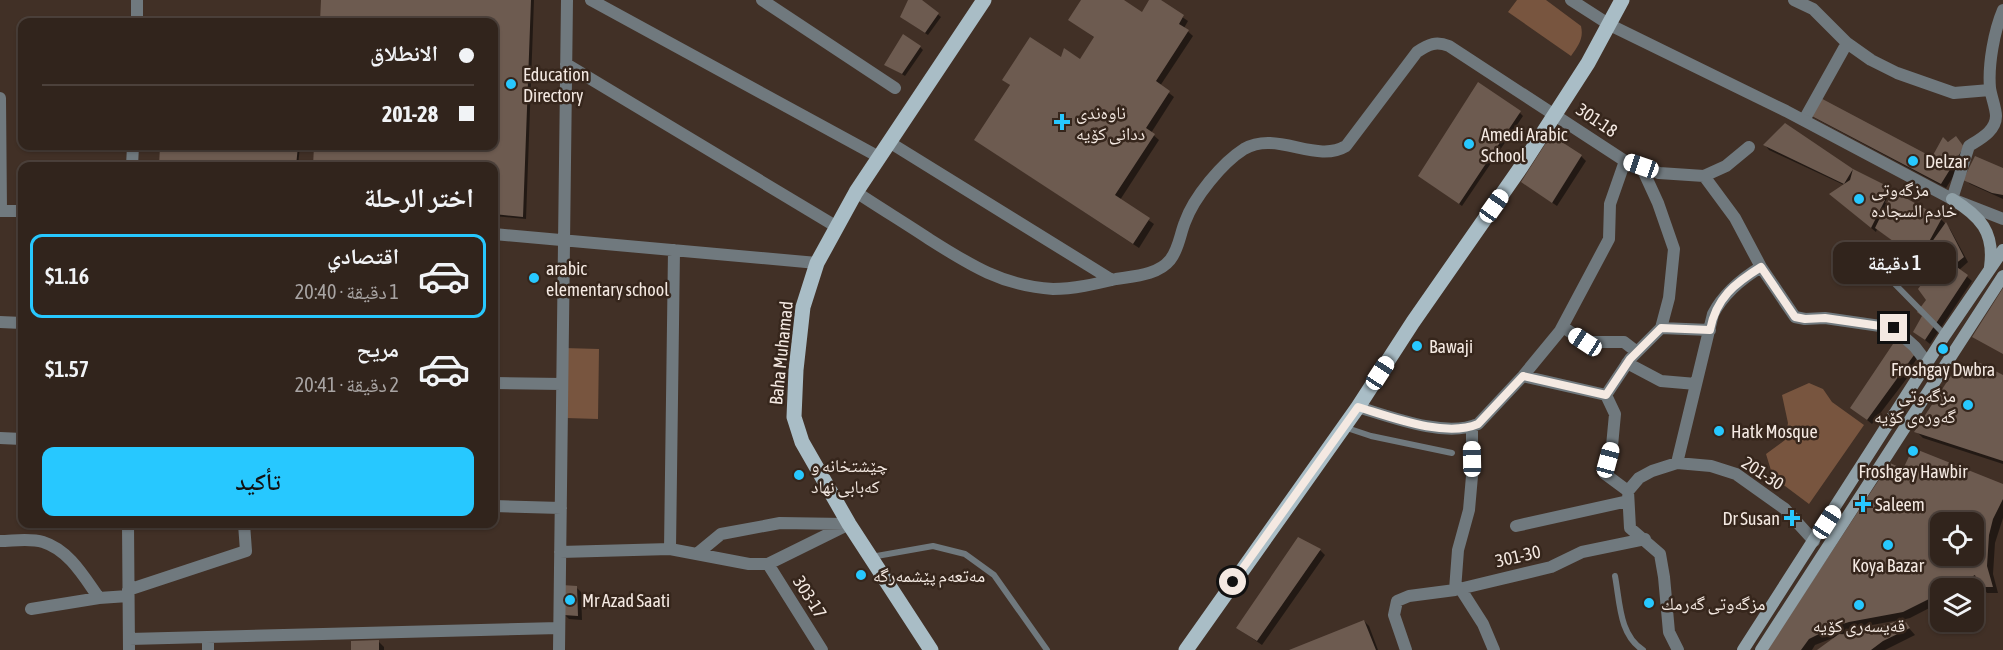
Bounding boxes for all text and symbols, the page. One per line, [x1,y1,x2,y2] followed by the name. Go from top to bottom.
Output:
[370,40,438,66] text: الانطلاق
[523,64,589,106] place label: Education Directory
[504,77,518,91] marker: Education Directory
[1572,99,1622,141] street label: 301-18
[382,101,438,127] text: 201-28
[1076,102,1145,145] place label: ناوەندی ددانی کۆیە
[1053,113,1071,131] marker: ناوەندی ددانی کۆیە
[1481,124,1568,166] place label: Amedi Arabic School
[1462,137,1476,151] marker: Amedi Arabic School
[1925,151,1969,172] place label: Delzar
[1621,152,1661,180] car
[1906,154,1920,168] marker: Delzar
[1871,179,1957,223] place label: مزگه‌وتی خادم السجاده
[364,182,474,213] text: اختر الرحلة
[1476,186,1512,226] car
[1852,192,1866,206] marker: مزگه‌وتی خادم السجاده
[1832,241,1956,283] callout: 1 دقيقة
[327,243,399,269] text: اقتصادي
[417,249,471,303] icon: car
[1868,251,1921,274] text: 1 دقيقة
[546,258,669,300] place label: arabic elementary school
[45,263,89,289] text: $1.16
[527,271,541,285] marker: arabic elementary school
[295,280,399,303] text: 1 دقيقة · 20:40
[765,300,797,406] street label: Baha Muhamad
[1880,314,1907,341] route end
[1565,325,1605,359] car
[356,336,399,362] text: مريح
[1429,336,1473,357] place label: Bawaji
[1410,339,1424,353] marker: Bawaji
[417,342,471,396] icon: car
[1936,342,1950,356] marker: Froshgay Dwbra
[1363,353,1397,393] car
[45,356,89,382] text: $1.57
[1891,359,1995,380] place label: Froshgay Dwbra
[295,373,399,396] text: 2 دقيقة · 20:41
[1874,385,1957,428] place label: مزگه‌وتی گه‌وره‌ی كۆیه
[1961,398,1975,412] marker: مزگه‌وتی گه‌وره‌ی كۆیه
[1731,421,1818,442] place label: Hatk Mosque
[1712,424,1726,438] marker: Hatk Mosque
[1595,440,1621,480] car
[1463,441,1481,477] car
[1906,444,1920,458] marker: Froshgay Hawbir
[42,447,474,516] button: تأكيد
[1738,452,1788,494] street label: 201-30
[811,455,888,498] place label: چێشتخانە و کەبابی نھاد
[1859,461,1968,482] place label: Froshgay Hawbir
[792,468,806,482] marker: چێشتخانە و کەبابی نھاد
[1875,494,1925,515] place label: Saleem
[1856,497,1870,511] marker: Saleem
[1810,502,1844,542] car
[1722,508,1780,529] place label: Dr Susan
[1785,511,1799,525] marker: Dr Susan
[1930,512,1984,632] map controls
[1930,512,1984,566] button: locate
[1881,538,1895,552] marker: Koya Bazar
[1493,541,1543,571] street label: 301-30
[1852,555,1925,576] place label: Koya Bazar
[873,565,985,588] place label: مەتعەم پێشمەرگە
[854,568,868,582] marker: مەتعەم پێشمەرگە
[1219,568,1246,595] route start
[789,572,831,622] street label: 303-17
[1930,578,1984,632] button: layers
[582,590,670,611] place label: Mr Azad Saati
[563,593,577,607] marker: Mr Azad Saati
[1661,593,1766,615] place label: مزگه‌وتی گه‌رمك
[1642,596,1656,610] marker: مزگه‌وتی گه‌رمك
[1852,598,1866,612] marker: قەیسەری کۆیە
[1813,615,1905,637] place label: قەیسەری کۆیە

